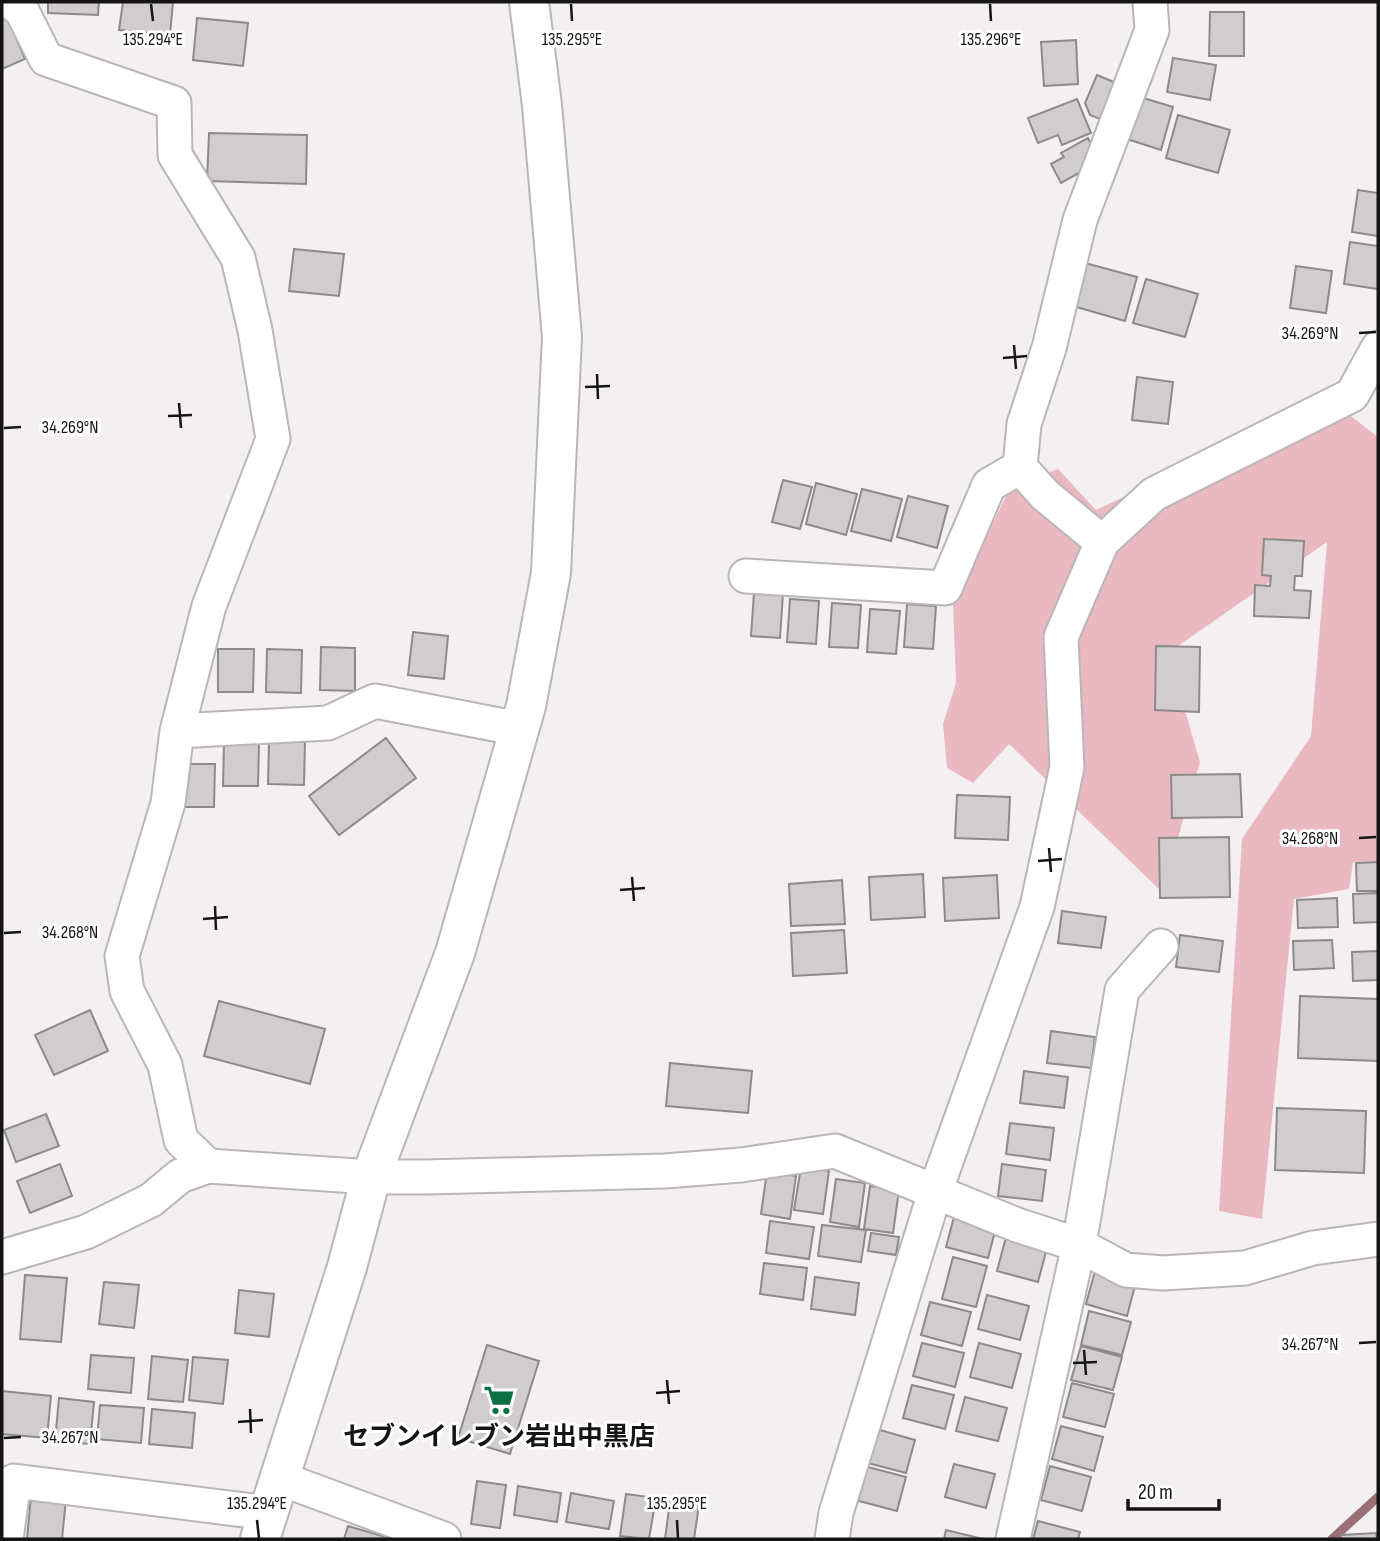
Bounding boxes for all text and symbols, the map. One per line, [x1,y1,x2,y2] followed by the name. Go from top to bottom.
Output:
[123,29,183,50] text: 135.294°E
[542,29,602,50] text: 135.295°E
[960,29,1022,50] text: 135.296°E
[1282,323,1338,344] text: 34.269°N
[42,417,98,438] text: 34.269°N
[1282,828,1338,849] text: 34.268°N
[42,922,98,943] text: 34.268°N
[1282,1334,1338,1355] text: 34.267°N
[482,1383,516,1417] supermarket icon: セブンイレブン岩出中黒店
[343,1422,655,1453] place label: セブンイレブン岩出中黒店
[42,1427,98,1448] text: 34.267°N
[1128,1468,1219,1512] scale bar
[1138,1480,1173,1505] text: 20 m
[227,1493,287,1514] text: 135.294°E
[647,1493,707,1514] text: 135.295°E

